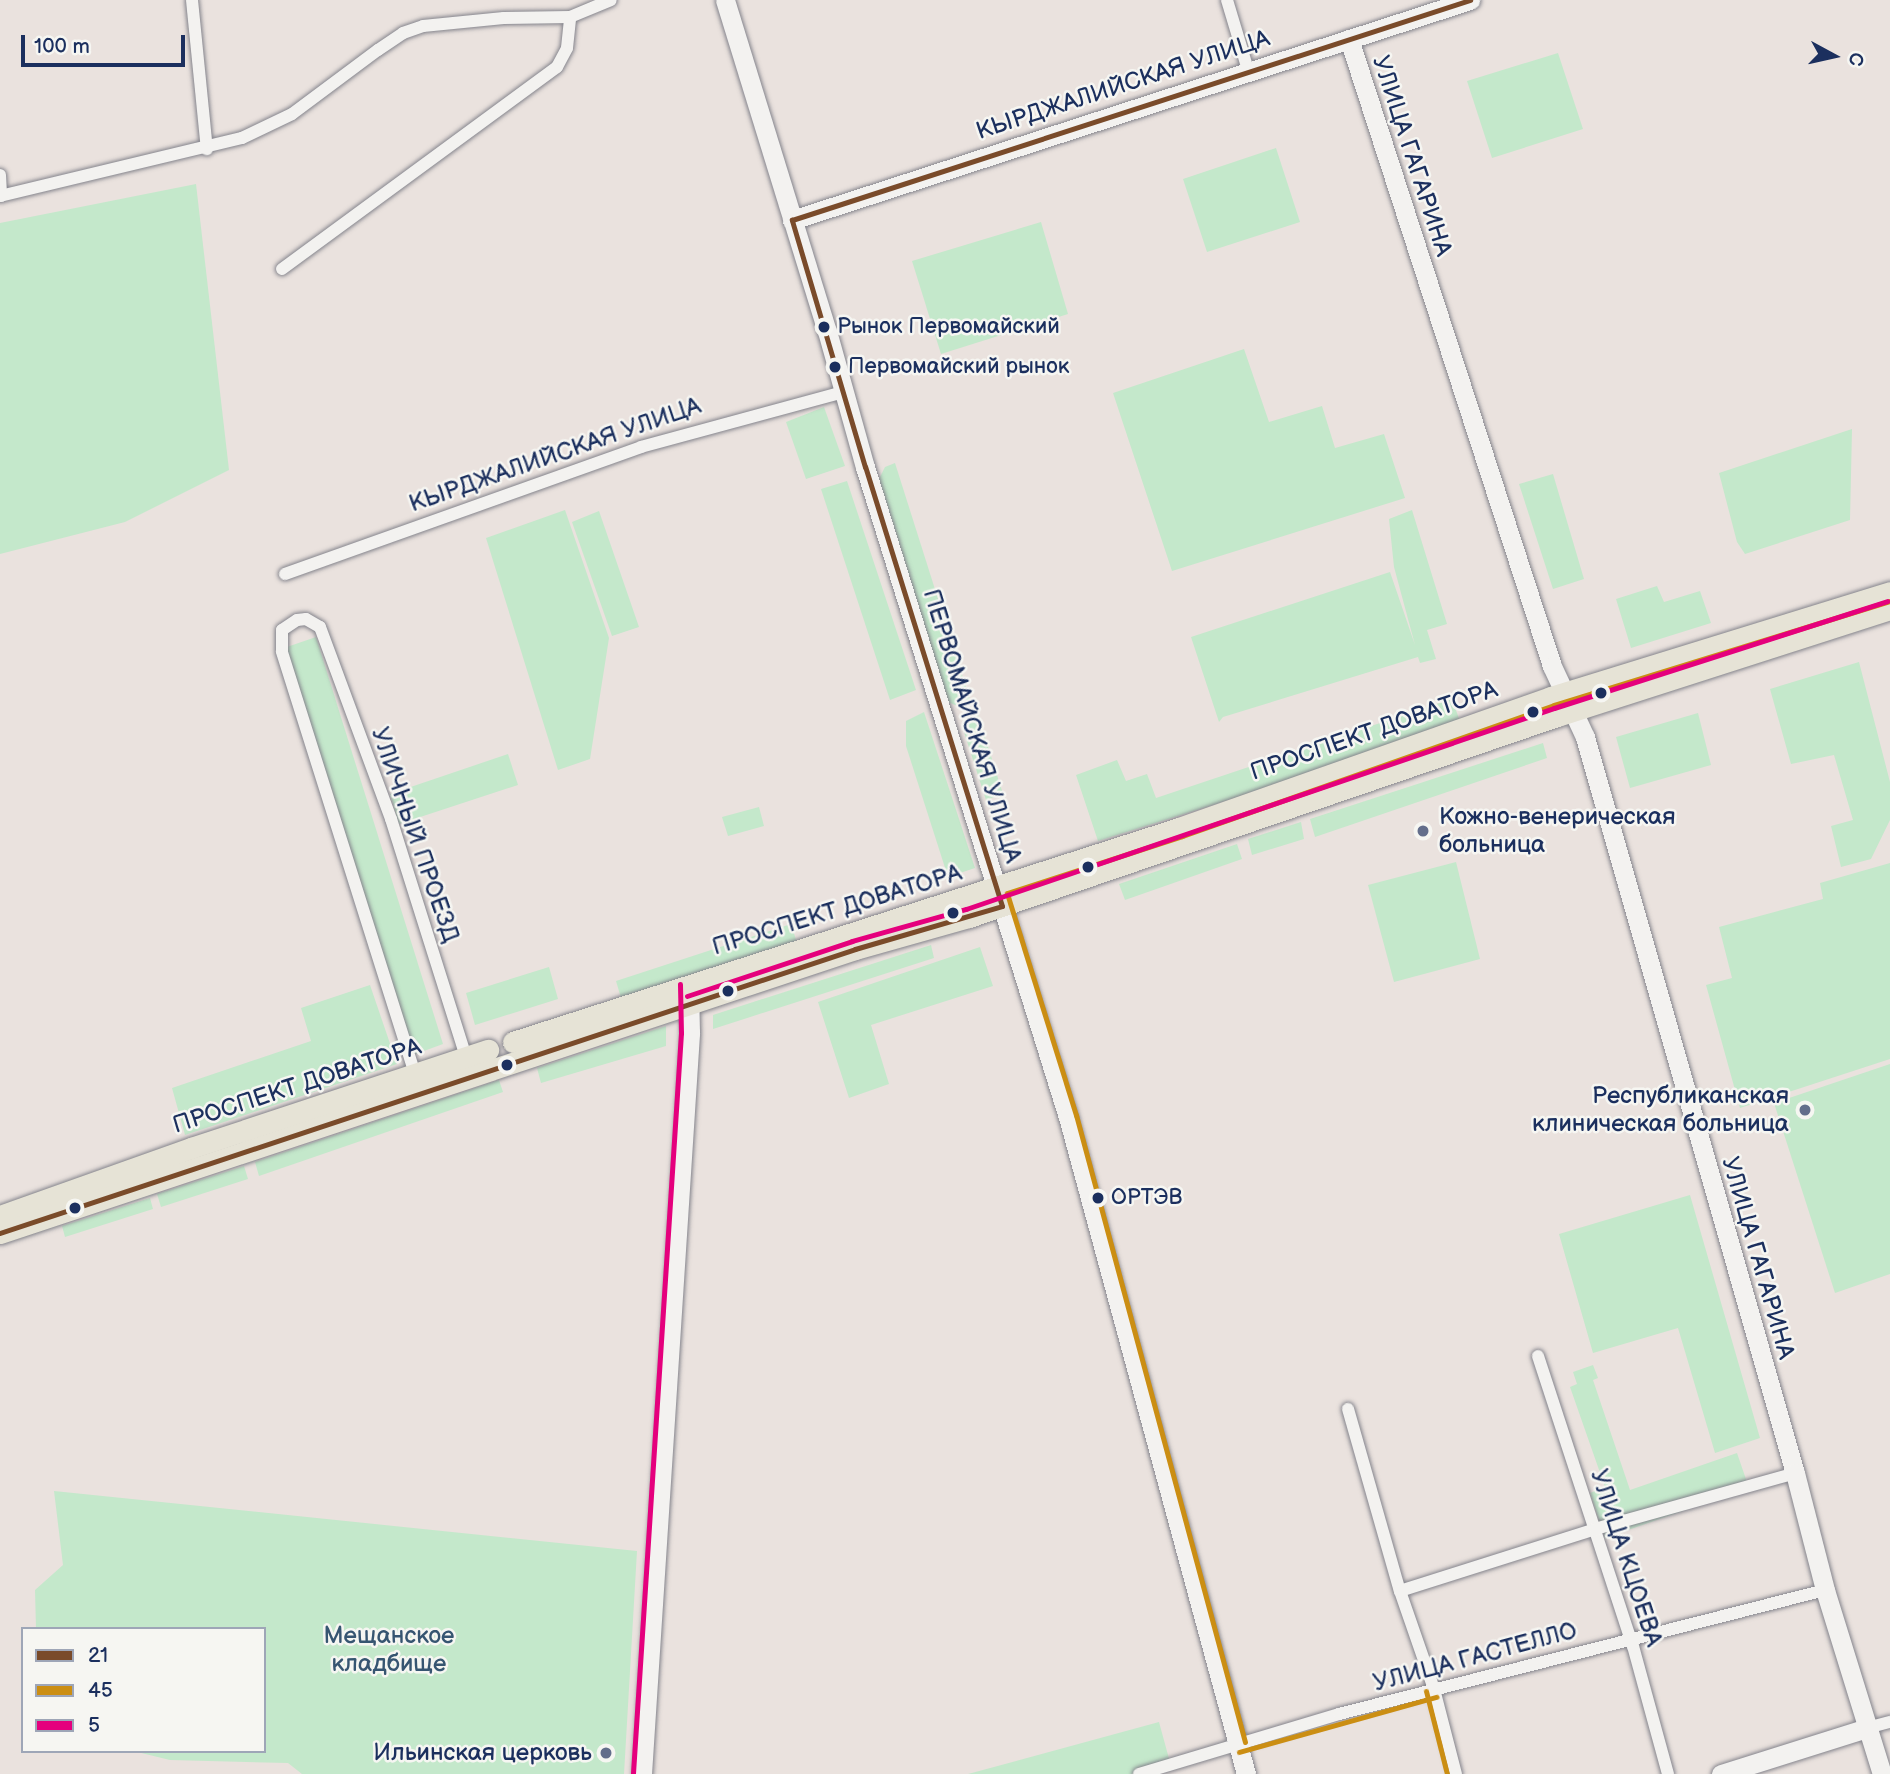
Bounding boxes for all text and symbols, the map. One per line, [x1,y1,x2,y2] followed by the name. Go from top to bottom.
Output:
[24,21,189,65] scale bar
[1799,21,1869,91] north arrow
[973,24,1273,146] street label: КЫРДЖАЛИЙСКАЯ УЛИЦА
[34,34,90,59] text: 100 m
[1843,51,1868,67] text: С
[1366,52,1458,260] street label: УЛИЦА ГАГАРИНА
[837,314,1060,340] place label: Рынок Первомайский
[817,320,831,334] marker: Рынок Первомайский
[848,354,1069,380] place label: Первомайский рынок
[828,360,842,374] marker: Первомайский рынок
[405,391,705,519] street label: КЫРДЖАЛИЙСКАЯ УЛИЦА
[917,586,1027,866] street label: ПЕРВОМАЙСКАЯ УЛИЦА
[1247,675,1501,787] street label: ПРОСПЕКТ ДОВАТОРА
[1594,686,1608,700] unlabelled marker
[1526,705,1540,719] unlabelled marker
[365,724,465,946] street label: УЛИЧНЫЙ ПРОЕЗД
[1439,803,1675,859] place label: Кожно-венерическая больница
[1413,821,1433,841] marker: Кожно-венерическая больница
[709,858,965,962] street label: ПРОСПЕКТ ДОВАТОРА
[1081,860,1095,874] unlabelled marker
[946,906,960,920] unlabelled marker
[721,984,735,998] unlabelled marker
[169,1032,425,1140] street label: ПРОСПЕКТ ДОВАТОРА
[500,1058,514,1072] unlabelled marker
[1532,1082,1789,1138] place label: Республиканская клиническая больница
[1795,1100,1815,1120] marker: Республиканская клиническая больница
[1715,1154,1801,1362] street label: УЛИЦА ГАГАРИНА
[1111,1185,1182,1211] place label: ОРТЭВ
[1091,1191,1105,1205] marker: ОРТЭВ
[68,1201,82,1215] unlabelled marker
[1584,1466,1668,1650] street label: УЛИЦА КЦОЕВА
[1370,1616,1580,1698] street label: УЛИЦА ГАСТЕЛЛО
[324,1622,454,1678] park label: Мещанское кладбище
[21,1627,266,1753] legend
[88,1643,108,1668] text: 21
[88,1678,113,1703] text: 45
[88,1713,100,1738] text: 5
[373,1739,592,1767] place label: Ильинская церковь
[598,1745,614,1761] marker: Ильинская церковь

